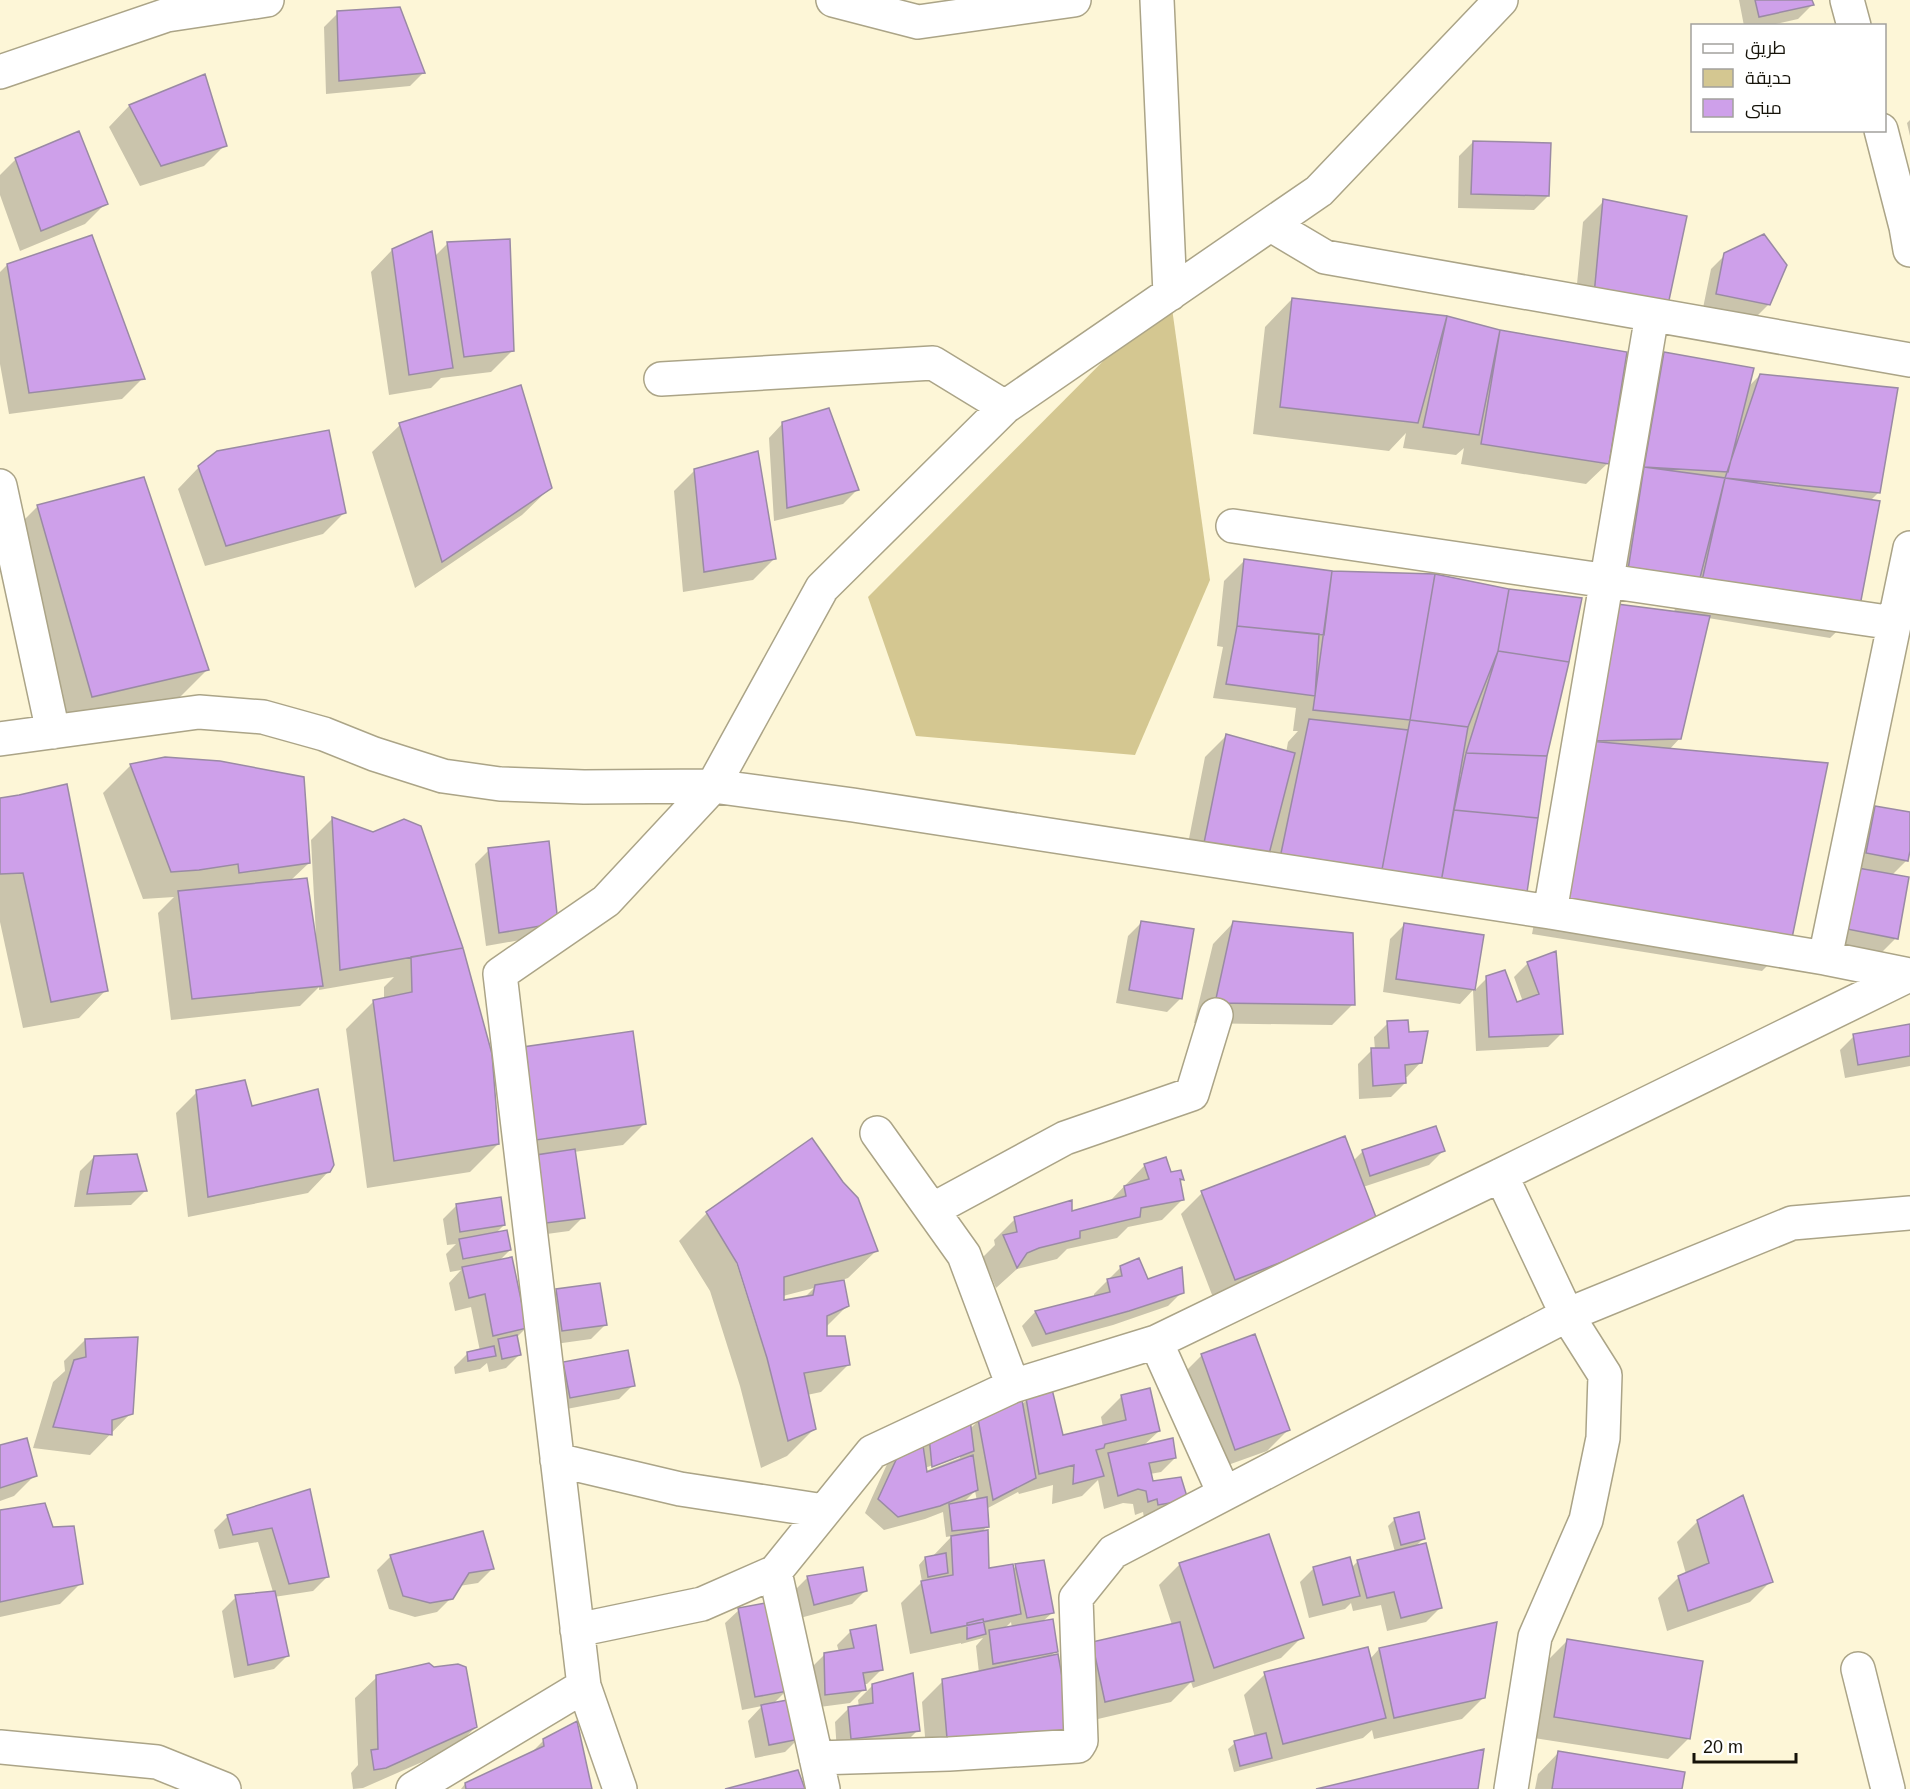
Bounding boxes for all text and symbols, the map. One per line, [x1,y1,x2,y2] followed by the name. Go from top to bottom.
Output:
[1691,24,1886,132] legend
[1745,38,1786,60] text: طريق
[1745,68,1791,88] text: حديقة
[1745,98,1782,119] text: مبنى
[1694,1726,1796,1764] scale bar
[1703,1737,1743,1757] text: 20 m

